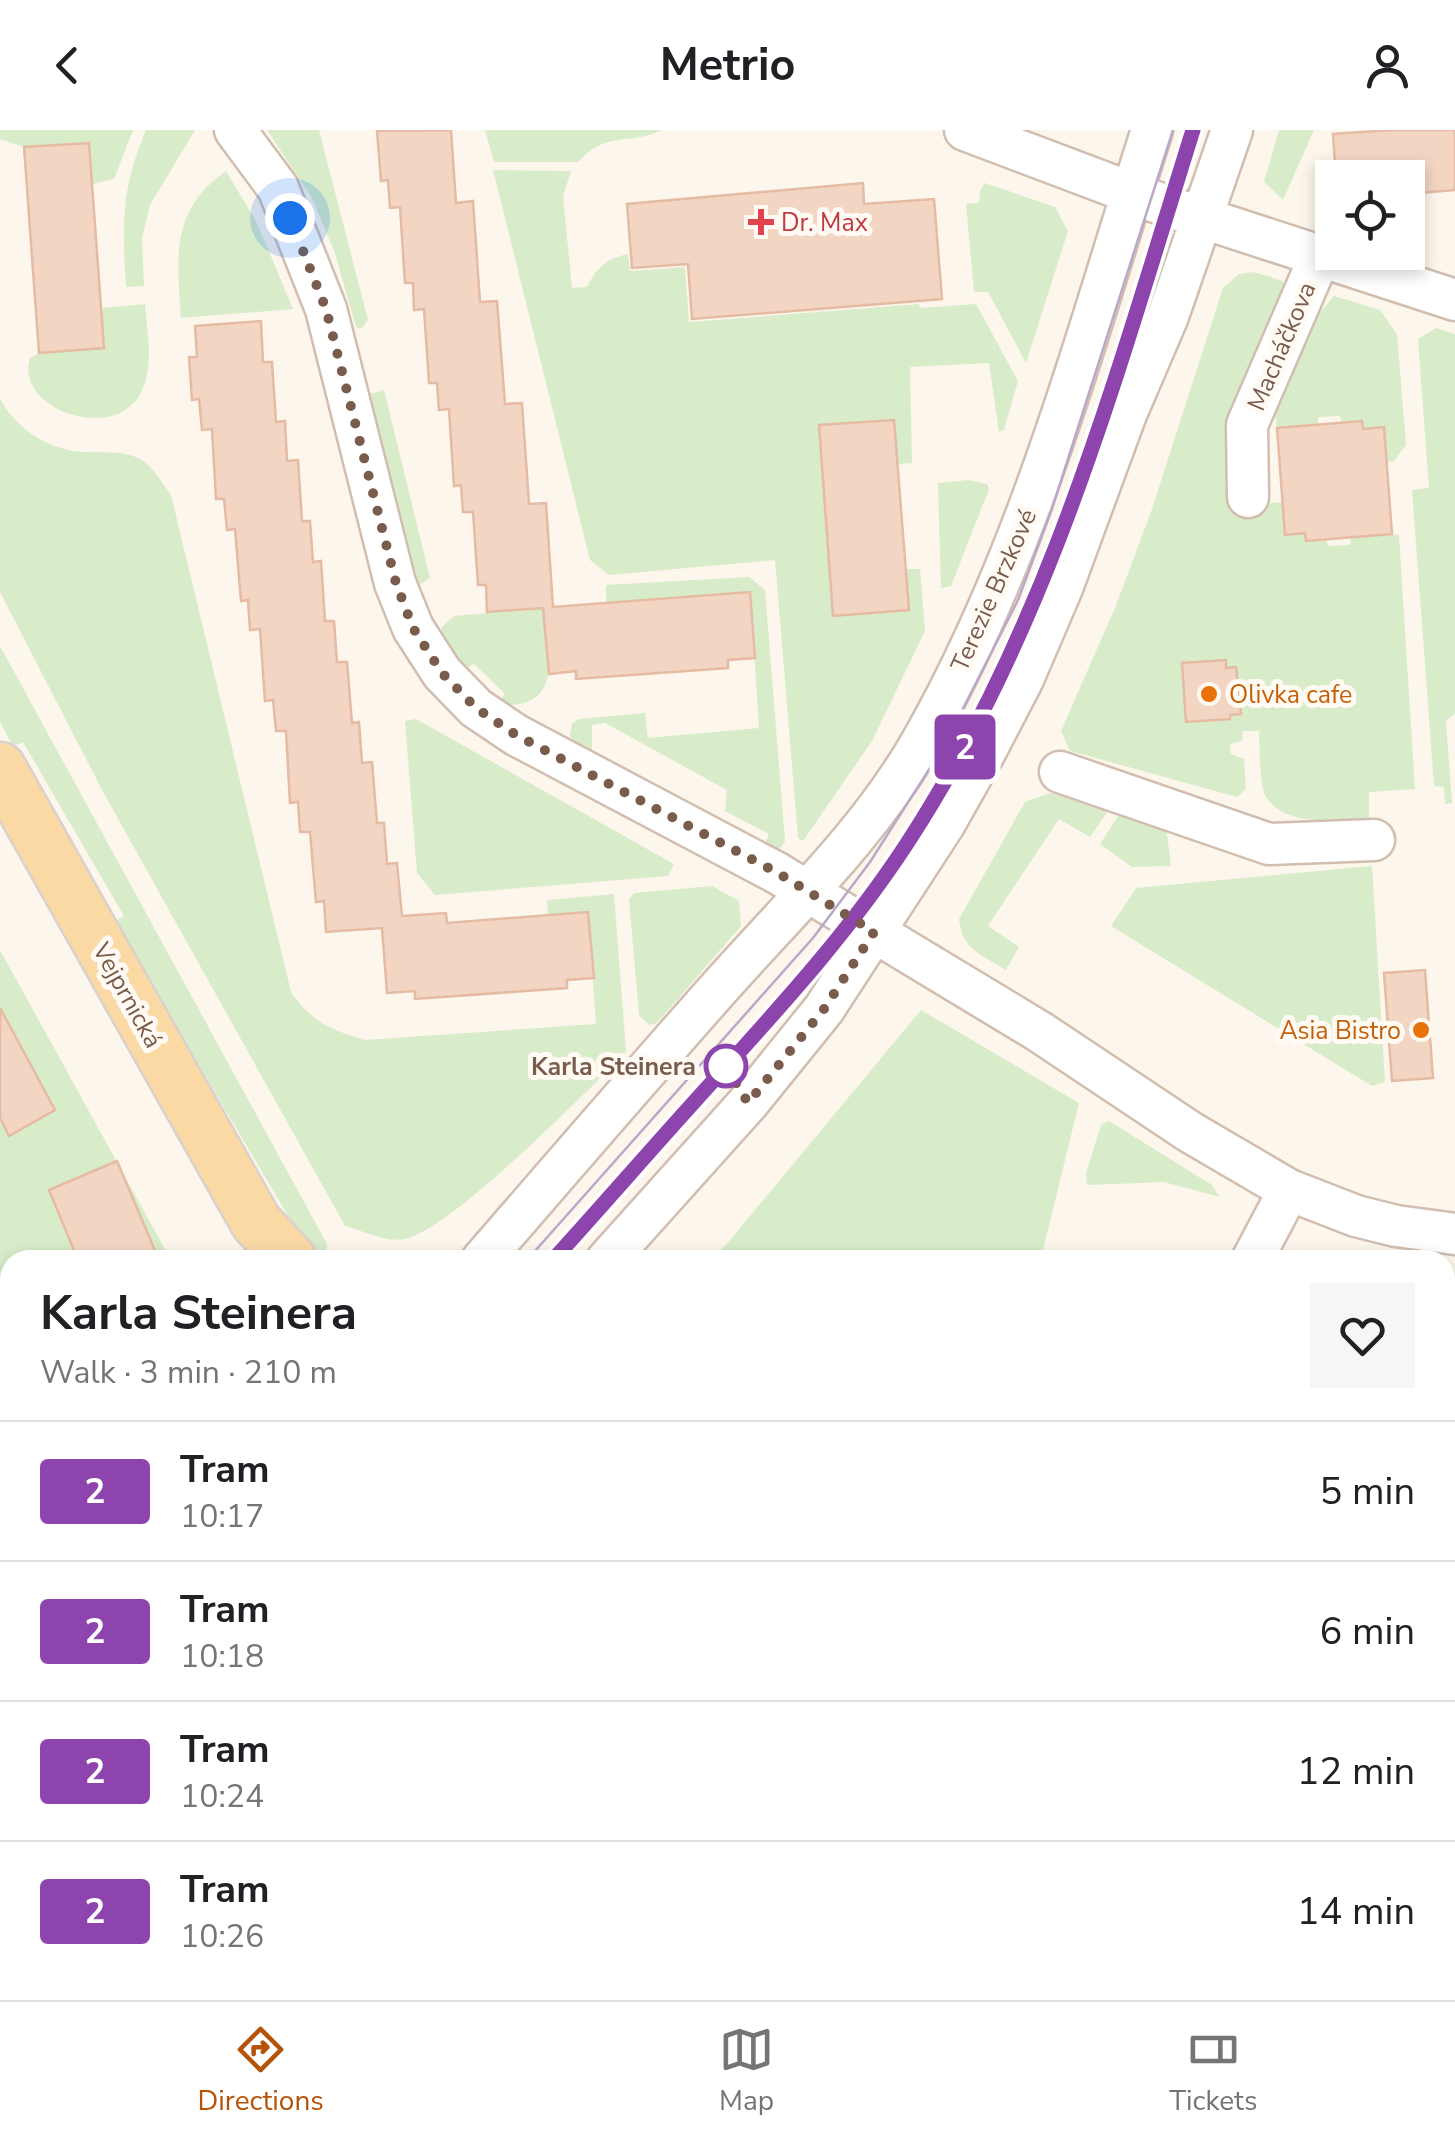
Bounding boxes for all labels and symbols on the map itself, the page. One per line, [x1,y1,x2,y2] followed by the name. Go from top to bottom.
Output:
[265,193,315,243] your location
[781,206,868,240] place label: Dr. Max
[750,211,772,233] marker: Dr. Max
[1240,277,1324,416] street label: Macháčkova
[943,504,1045,677] street label: Terezie Brzkové
[1229,678,1352,712] place label: Olivka cafe
[1198,683,1220,705] marker: Olivka cafe
[932,714,998,780] line badge: 2
[84,936,170,1054] street label: Vejprnická
[1279,1014,1401,1048] place label: Asia Bistro
[1410,1019,1432,1041] marker: Asia Bistro
[705,1045,747,1087] marker: Karla Steinera
[531,1050,696,1084] place label: Karla Steinera

